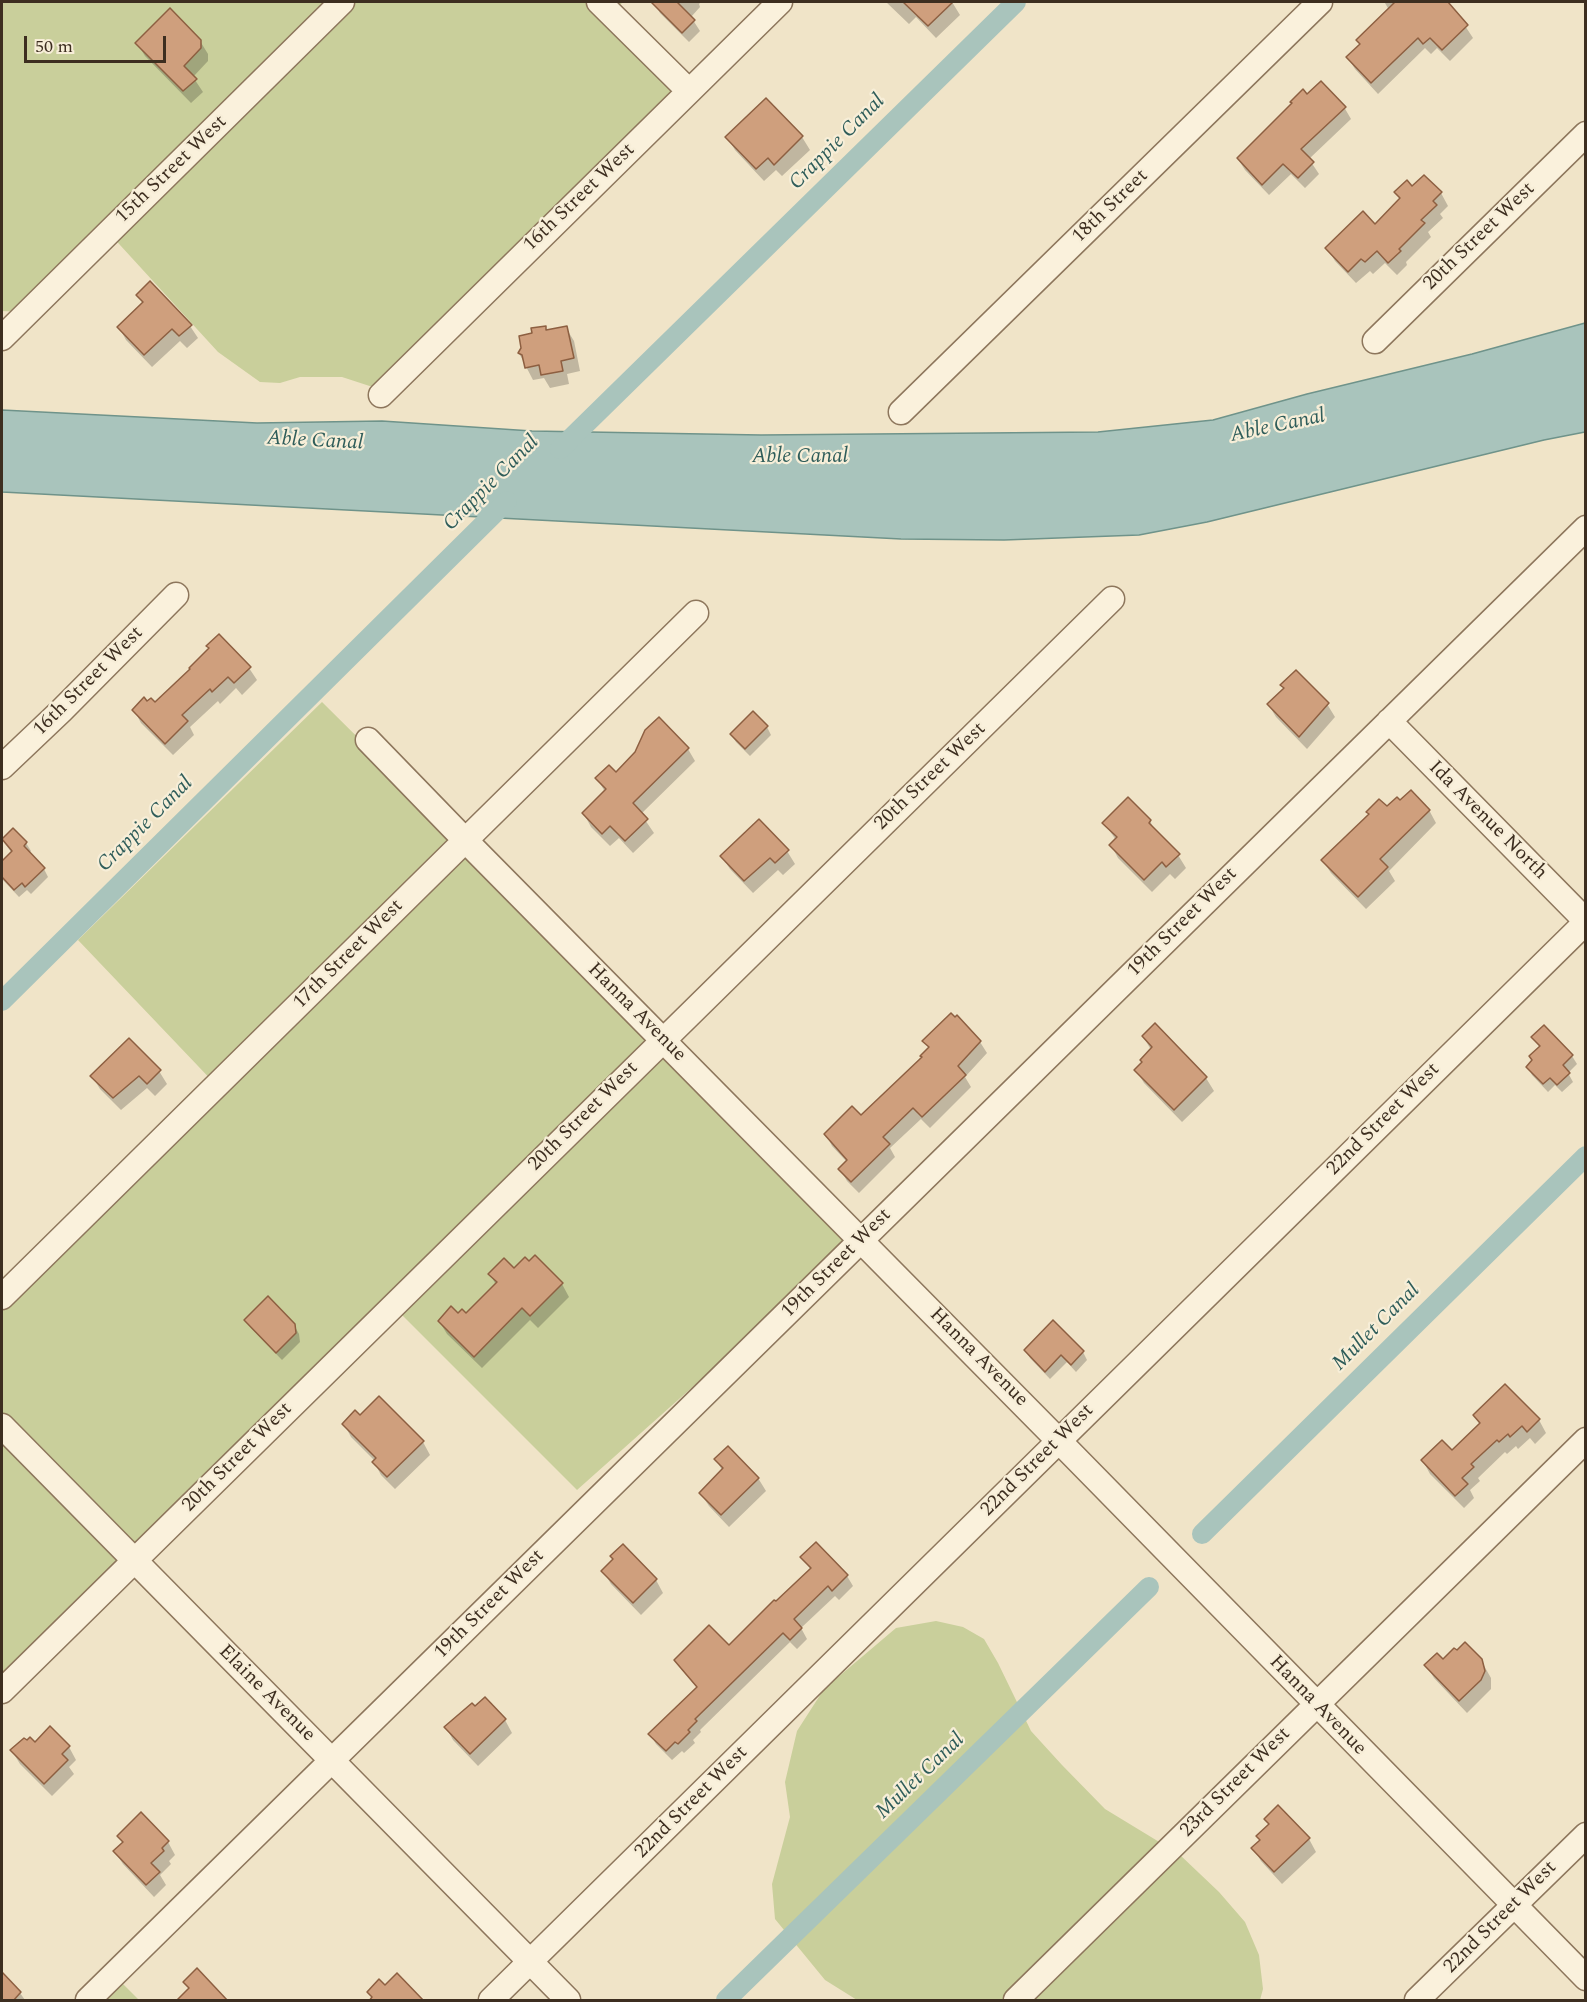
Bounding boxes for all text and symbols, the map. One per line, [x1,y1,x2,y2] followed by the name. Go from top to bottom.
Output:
[27,24,170,62] scale bar
[35,33,73,60] text: 50 m
[785,90,891,196] water label: Crappie Canal
[111,111,233,229] street label: 15th Street West
[519,139,641,257] street label: 16th Street West
[1068,165,1154,249] street label: 18th Street
[1419,178,1541,296] street label: 20th Street West
[1228,405,1328,449] water label: Able Canal
[266,427,364,457] water label: Able Canal
[439,431,545,537] water label: Crappie Canal
[752,445,848,471] water label: Able Canal
[29,622,149,742] street label: 16th Street West
[870,718,992,836] street label: 20th Street West
[1423,757,1551,885] street label: Ida Avenue North
[93,772,199,878] water label: Crappie Canal
[1123,863,1243,983] street label: 19th Street West
[289,895,409,1015] street label: 17th Street West
[582,959,690,1067] street label: Hanna Avenue
[524,1057,644,1177] street label: 20th Street West
[1323,1059,1445,1181] street label: 22nd Street West
[777,1204,897,1324] street label: 19th Street West
[1328,1279,1426,1377] water label: Mullet Canal
[924,1304,1032,1412] street label: Hanna Avenue
[178,1398,298,1518] street label: 20th Street West
[977,1400,1099,1522] street label: 22nd Street West
[430,1545,550,1665] street label: 19th Street West
[213,1641,319,1747] street label: Elaine Avenue
[1263,1651,1371,1761] street label: Hanna Avenue
[1176,1723,1296,1843] street label: 23rd Street West
[871,1729,971,1825] water label: Mullet Canal
[631,1742,753,1864] street label: 22nd Street West
[1440,1857,1562,1979] street label: 22nd Street West

